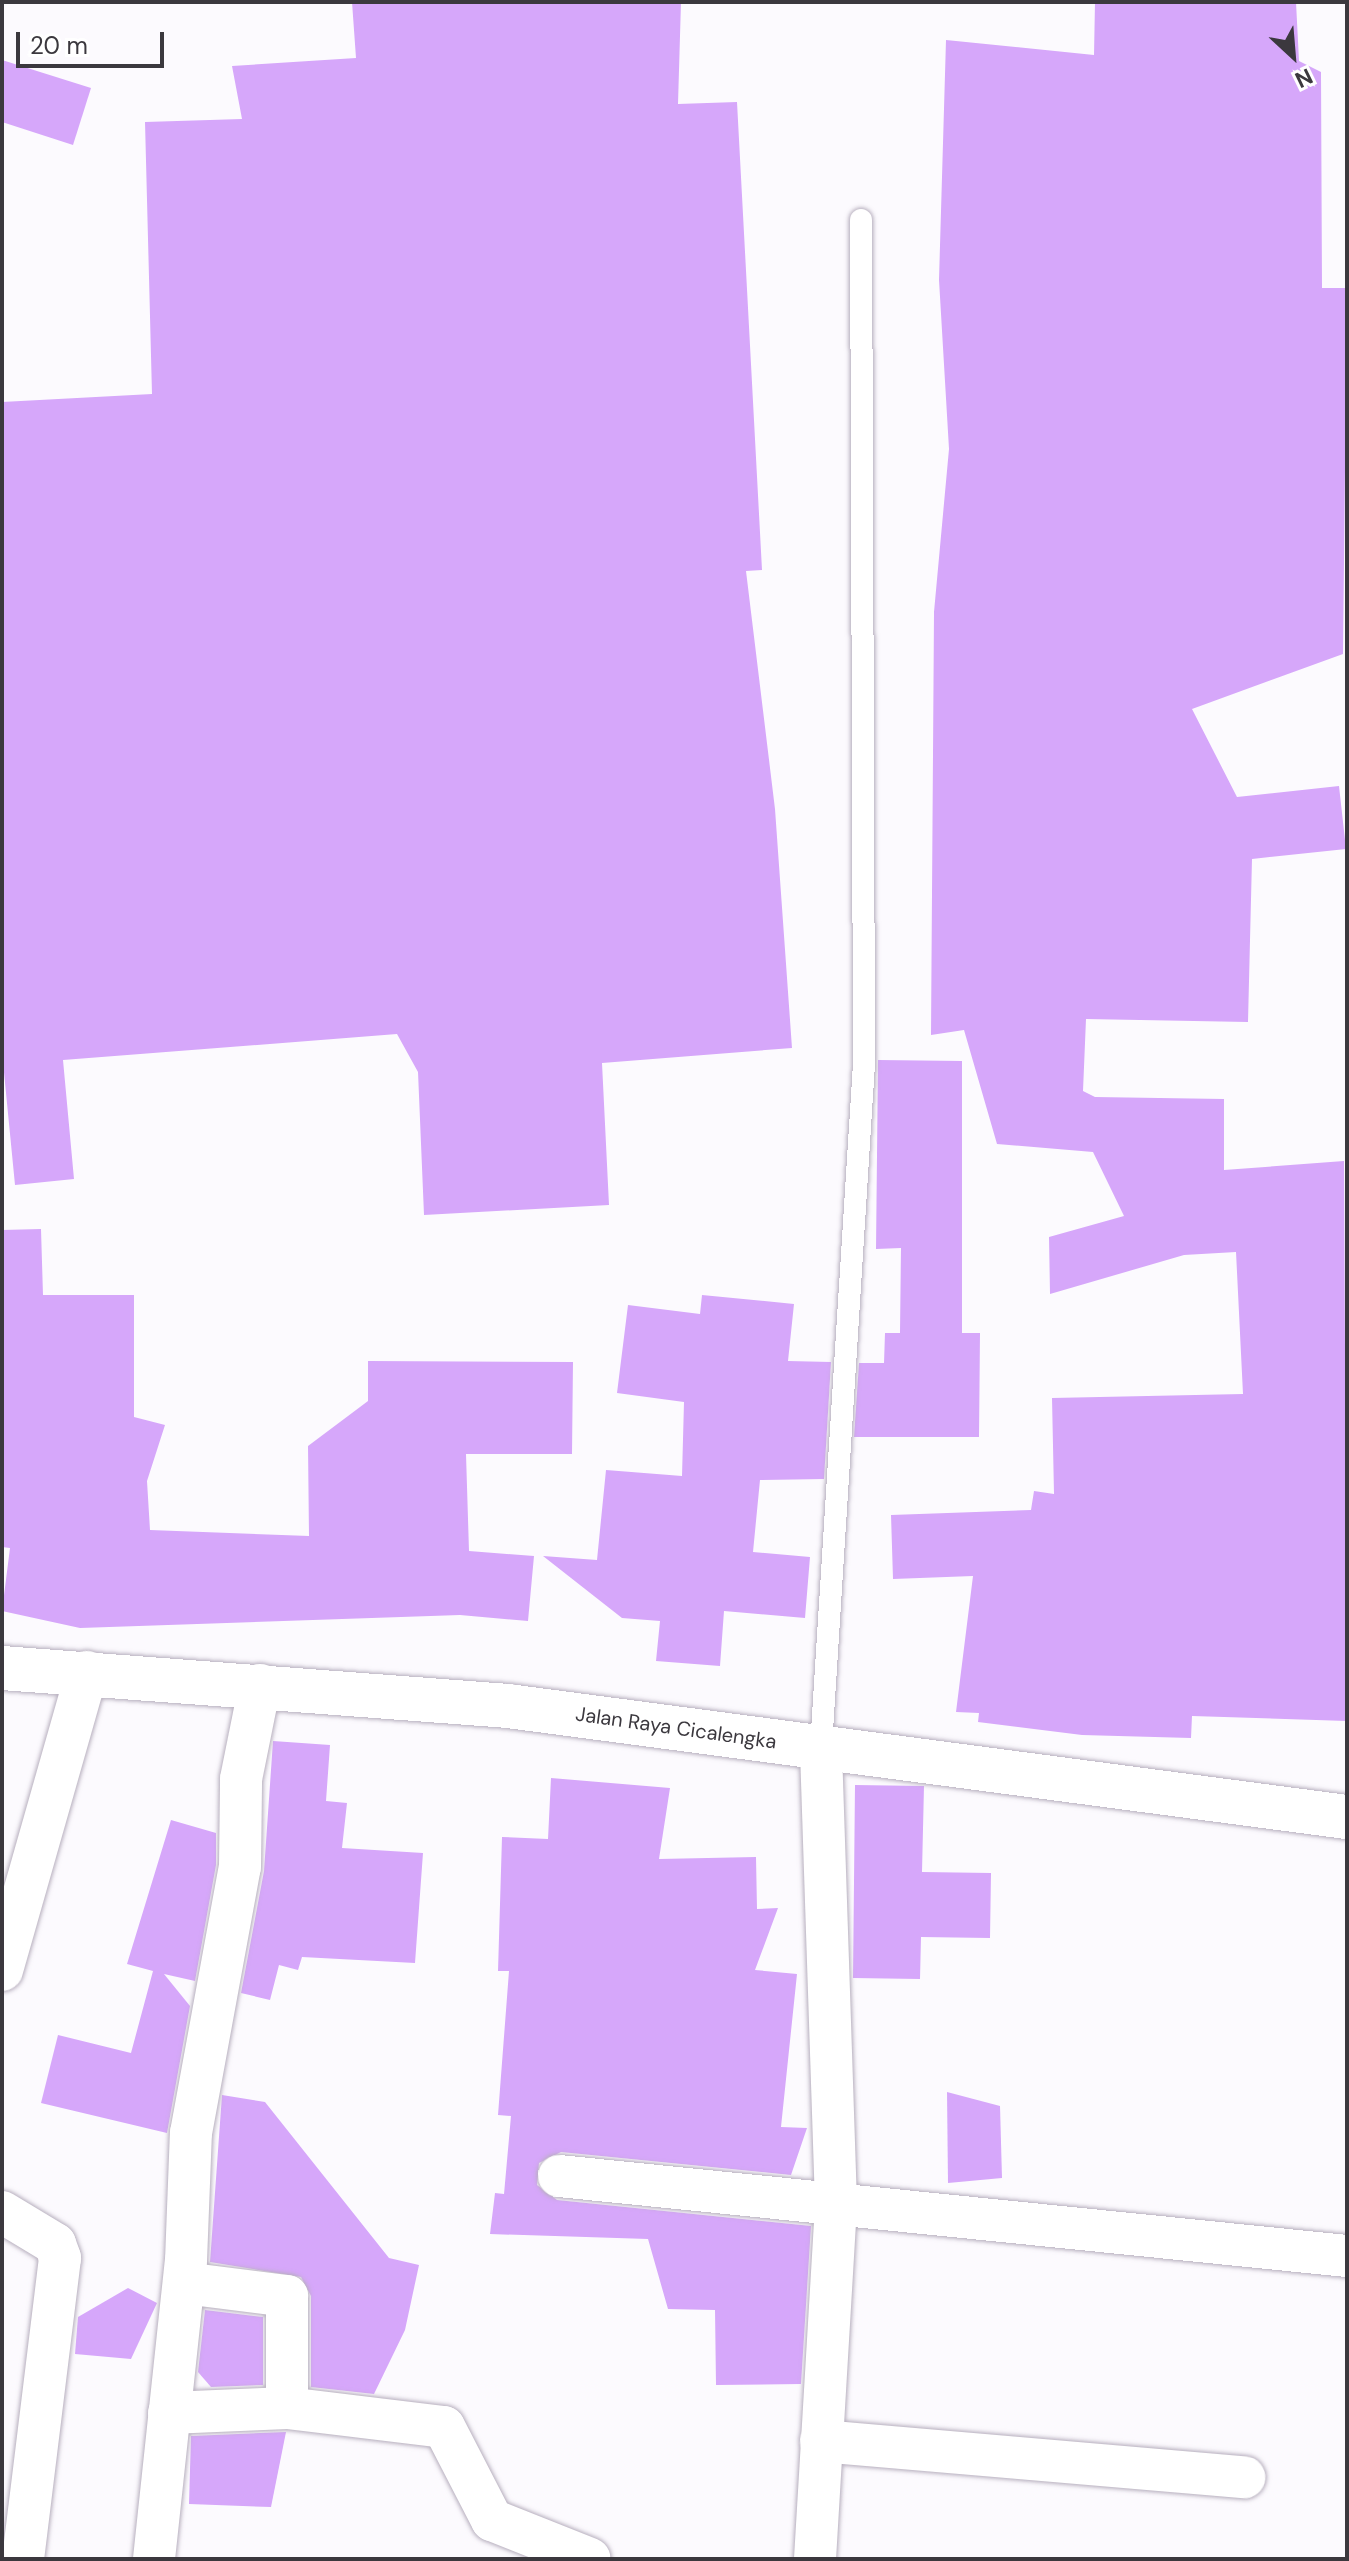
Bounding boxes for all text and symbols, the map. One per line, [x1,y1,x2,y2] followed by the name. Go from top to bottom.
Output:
[20,16,168,66] scale bar
[1253,16,1333,96] north arrow
[30,30,88,61] text: 20 m
[1290,61,1317,95] text: N
[574,1702,778,1754] street label: Jalan Raya Cicalengka

